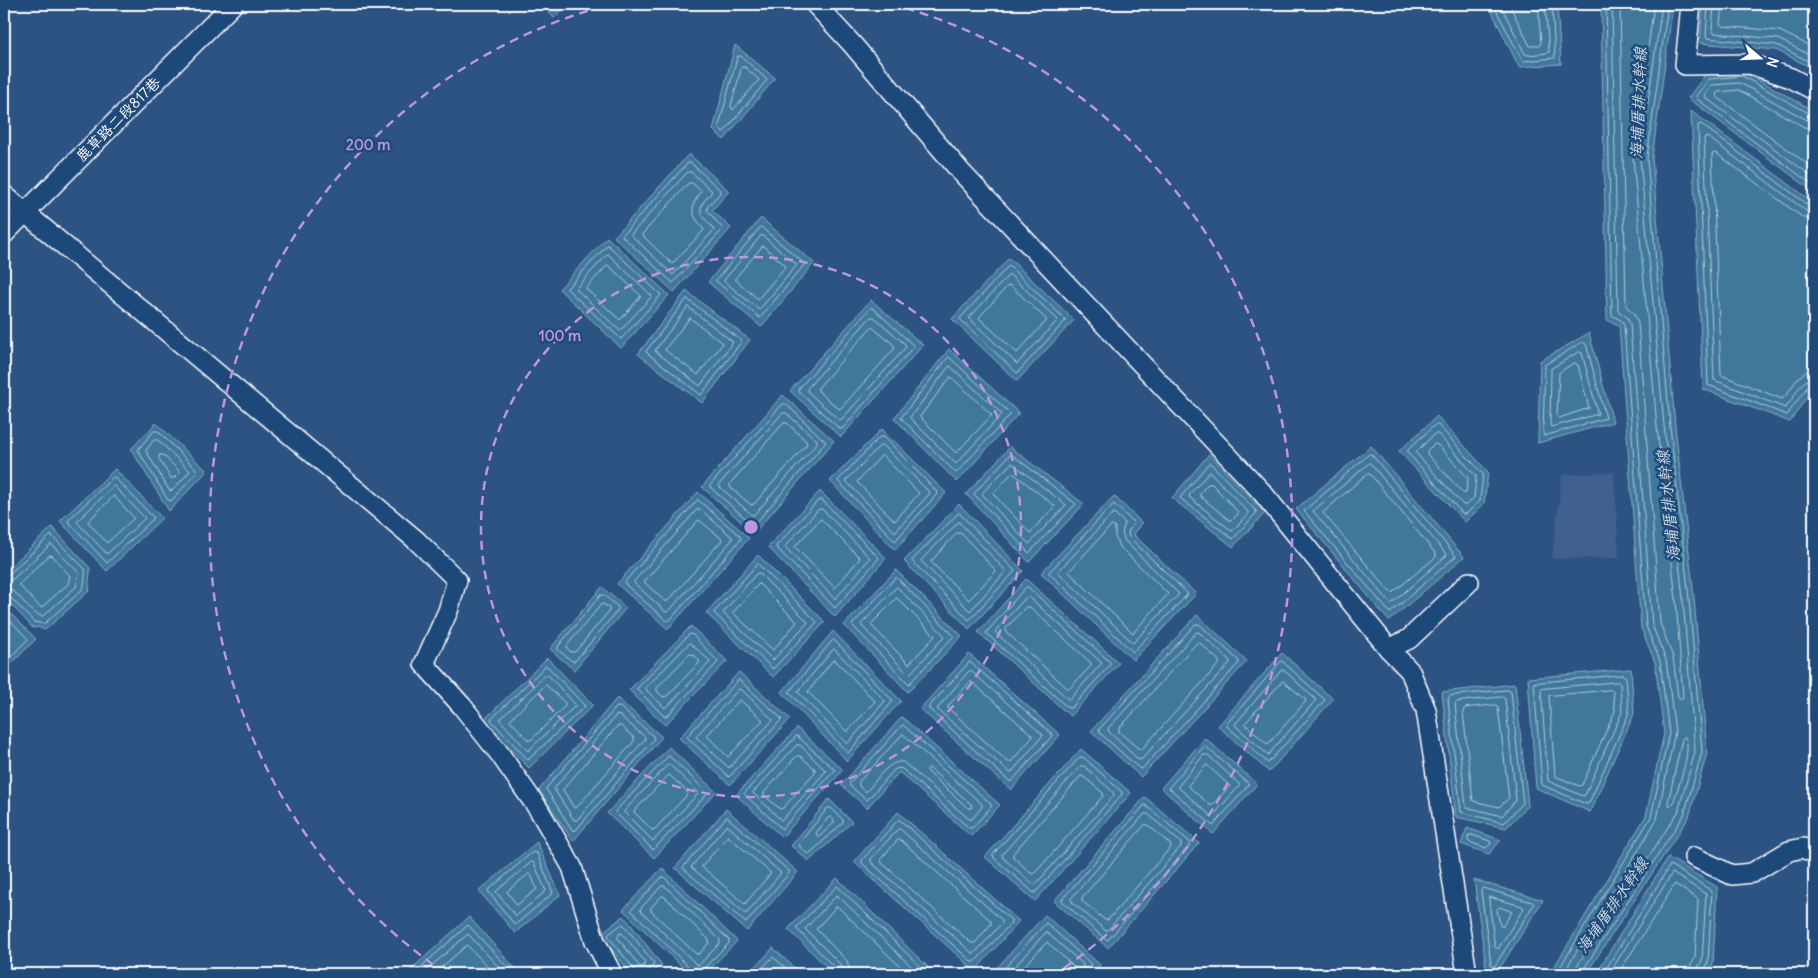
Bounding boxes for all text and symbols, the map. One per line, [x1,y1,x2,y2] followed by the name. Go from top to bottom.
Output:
[1736,32,1786,82] north arrow
[1626,46,1650,159] water label: 海埔厝排水幹線
[1762,55,1782,70] text: N
[72,73,164,165] street label: 鹿草路二段817巷
[346,135,390,154] text: 200 m
[539,326,581,345] text: 100 m
[1652,448,1684,563] water label: 海埔厝排水幹線
[742,518,760,536] centre of rings
[1572,853,1653,957] water label: 海埔厝排水幹線

